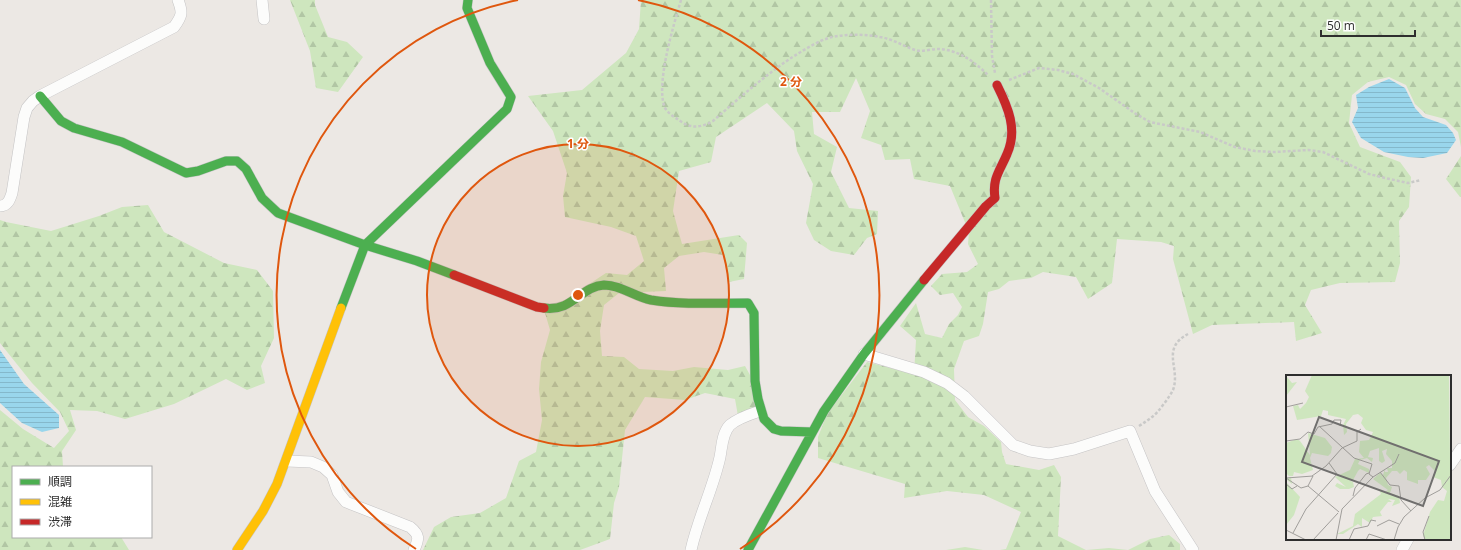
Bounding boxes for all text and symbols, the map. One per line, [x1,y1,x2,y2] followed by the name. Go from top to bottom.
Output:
[1321,12,1415,38] scale bar
[1327,17,1355,34] text: 50 m
[780,73,802,90] text: 2 分
[567,135,589,152] text: 1 分
[571,288,585,302] centre of rings
[1286,375,1451,540] inset map
[12,466,152,538] legend
[48,473,72,490] text: 順調
[48,493,72,510] text: 混雑
[48,513,72,530] text: 渋滞

